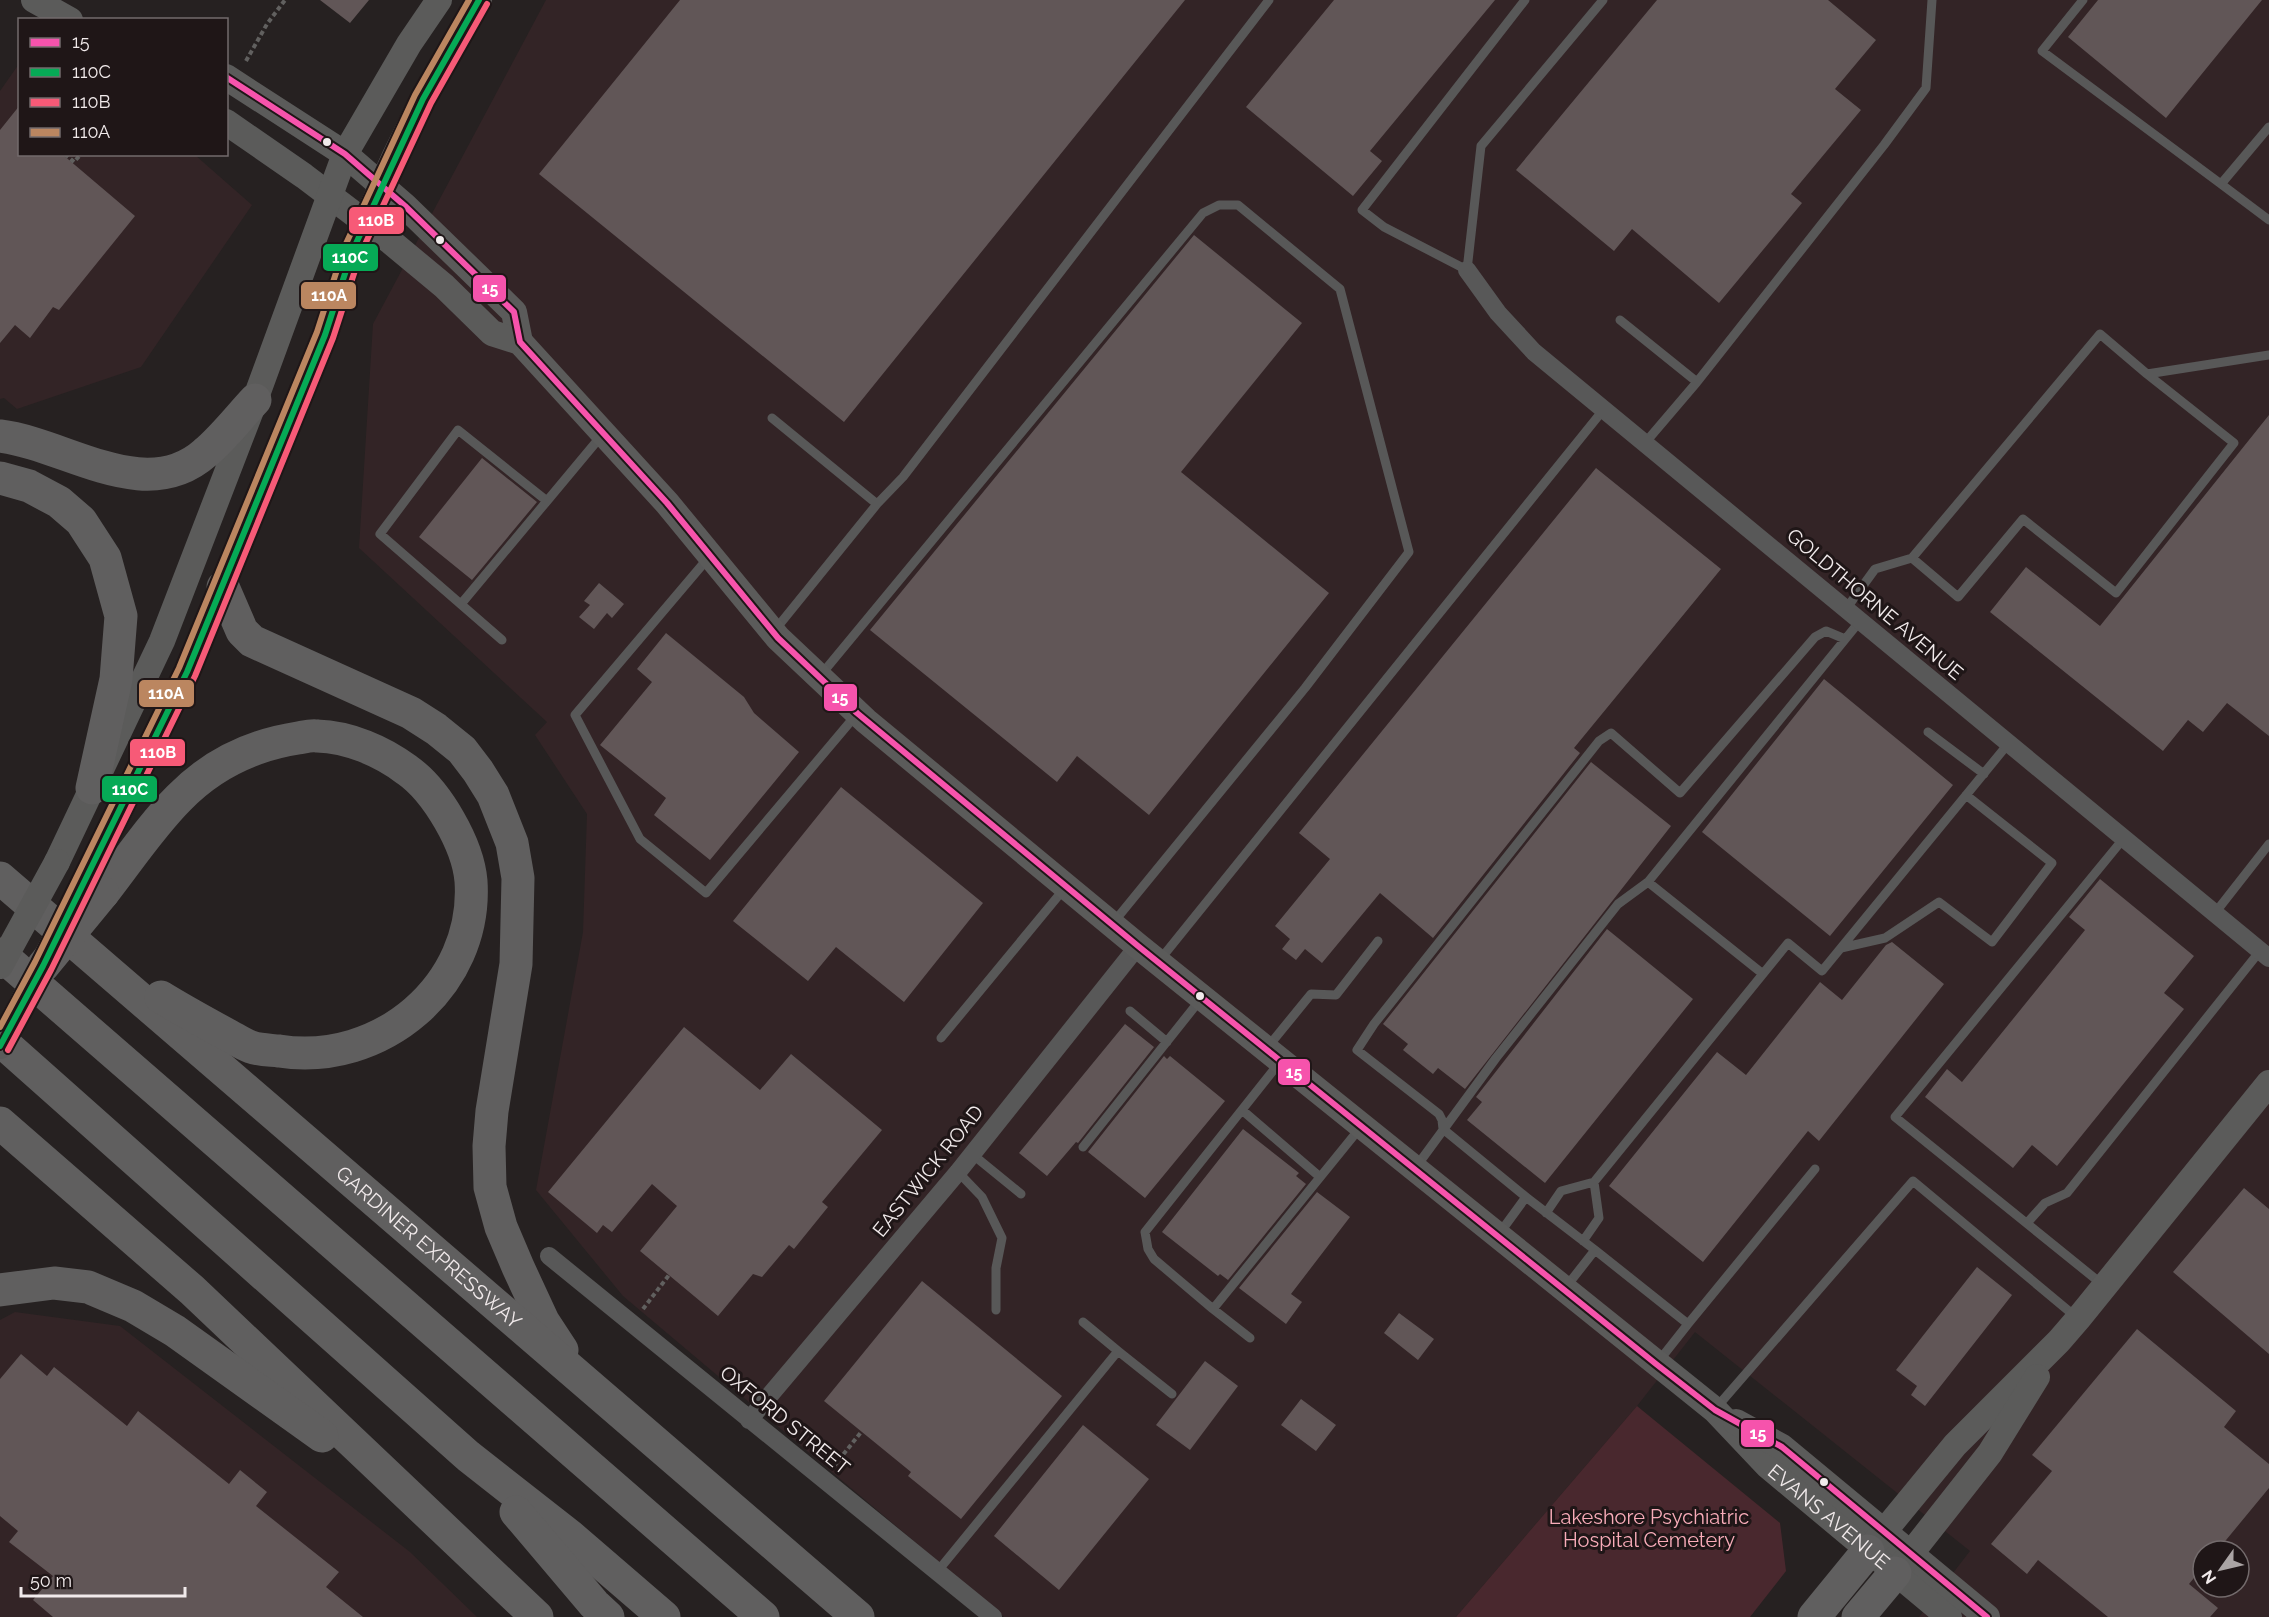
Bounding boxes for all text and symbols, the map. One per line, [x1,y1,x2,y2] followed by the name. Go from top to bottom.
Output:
[18,18,228,156] legend
[72,31,90,52] text: 15
[72,61,111,82] text: 110C
[72,91,110,112] text: 110B
[72,121,110,142] text: 110A
[321,136,333,148] unlabelled marker
[348,206,405,235] line badge: 110B
[358,211,394,230] text: 110B
[434,234,446,246] unlabelled marker
[322,243,379,272] line badge: 110C
[332,248,368,267] text: 110C
[472,274,507,303] line badge: 15
[482,279,499,298] text: 15
[300,281,357,310] line badge: 110A
[311,286,347,305] text: 110A
[1782,523,1968,685] street label: GOLDTHORNE AVENUE
[138,679,195,708] line badge: 110A
[823,683,858,712] line badge: 15
[148,684,184,703] text: 110A
[832,688,849,707] text: 15
[129,738,186,767] line badge: 110B
[140,743,176,762] text: 110B
[101,775,158,803] line badge: 110C
[112,780,148,799] text: 110C
[1194,990,1206,1002] unlabelled marker
[1277,1058,1311,1086] line badge: 15
[1286,1063,1303,1082] text: 15
[868,1100,988,1242] street label: EASTWICK ROAD
[331,1161,527,1334] street label: GARDINER EXPRESSWAY
[715,1360,855,1480] street label: OXFORD STREET
[1740,1419,1775,1448] line badge: 15
[1750,1424,1767,1443] text: 15
[1763,1459,1894,1574] street label: EVANS AVENUE
[1818,1476,1830,1488] unlabelled marker
[1549,1505,1749,1552] park label: Lakeshore Psychiatric Hospital Cemetery
[2191,1539,2251,1599] north arrow
[21,1560,184,1598] scale bar
[2198,1567,2220,1587] text: N
[30,1570,72,1591] text: 50 m

